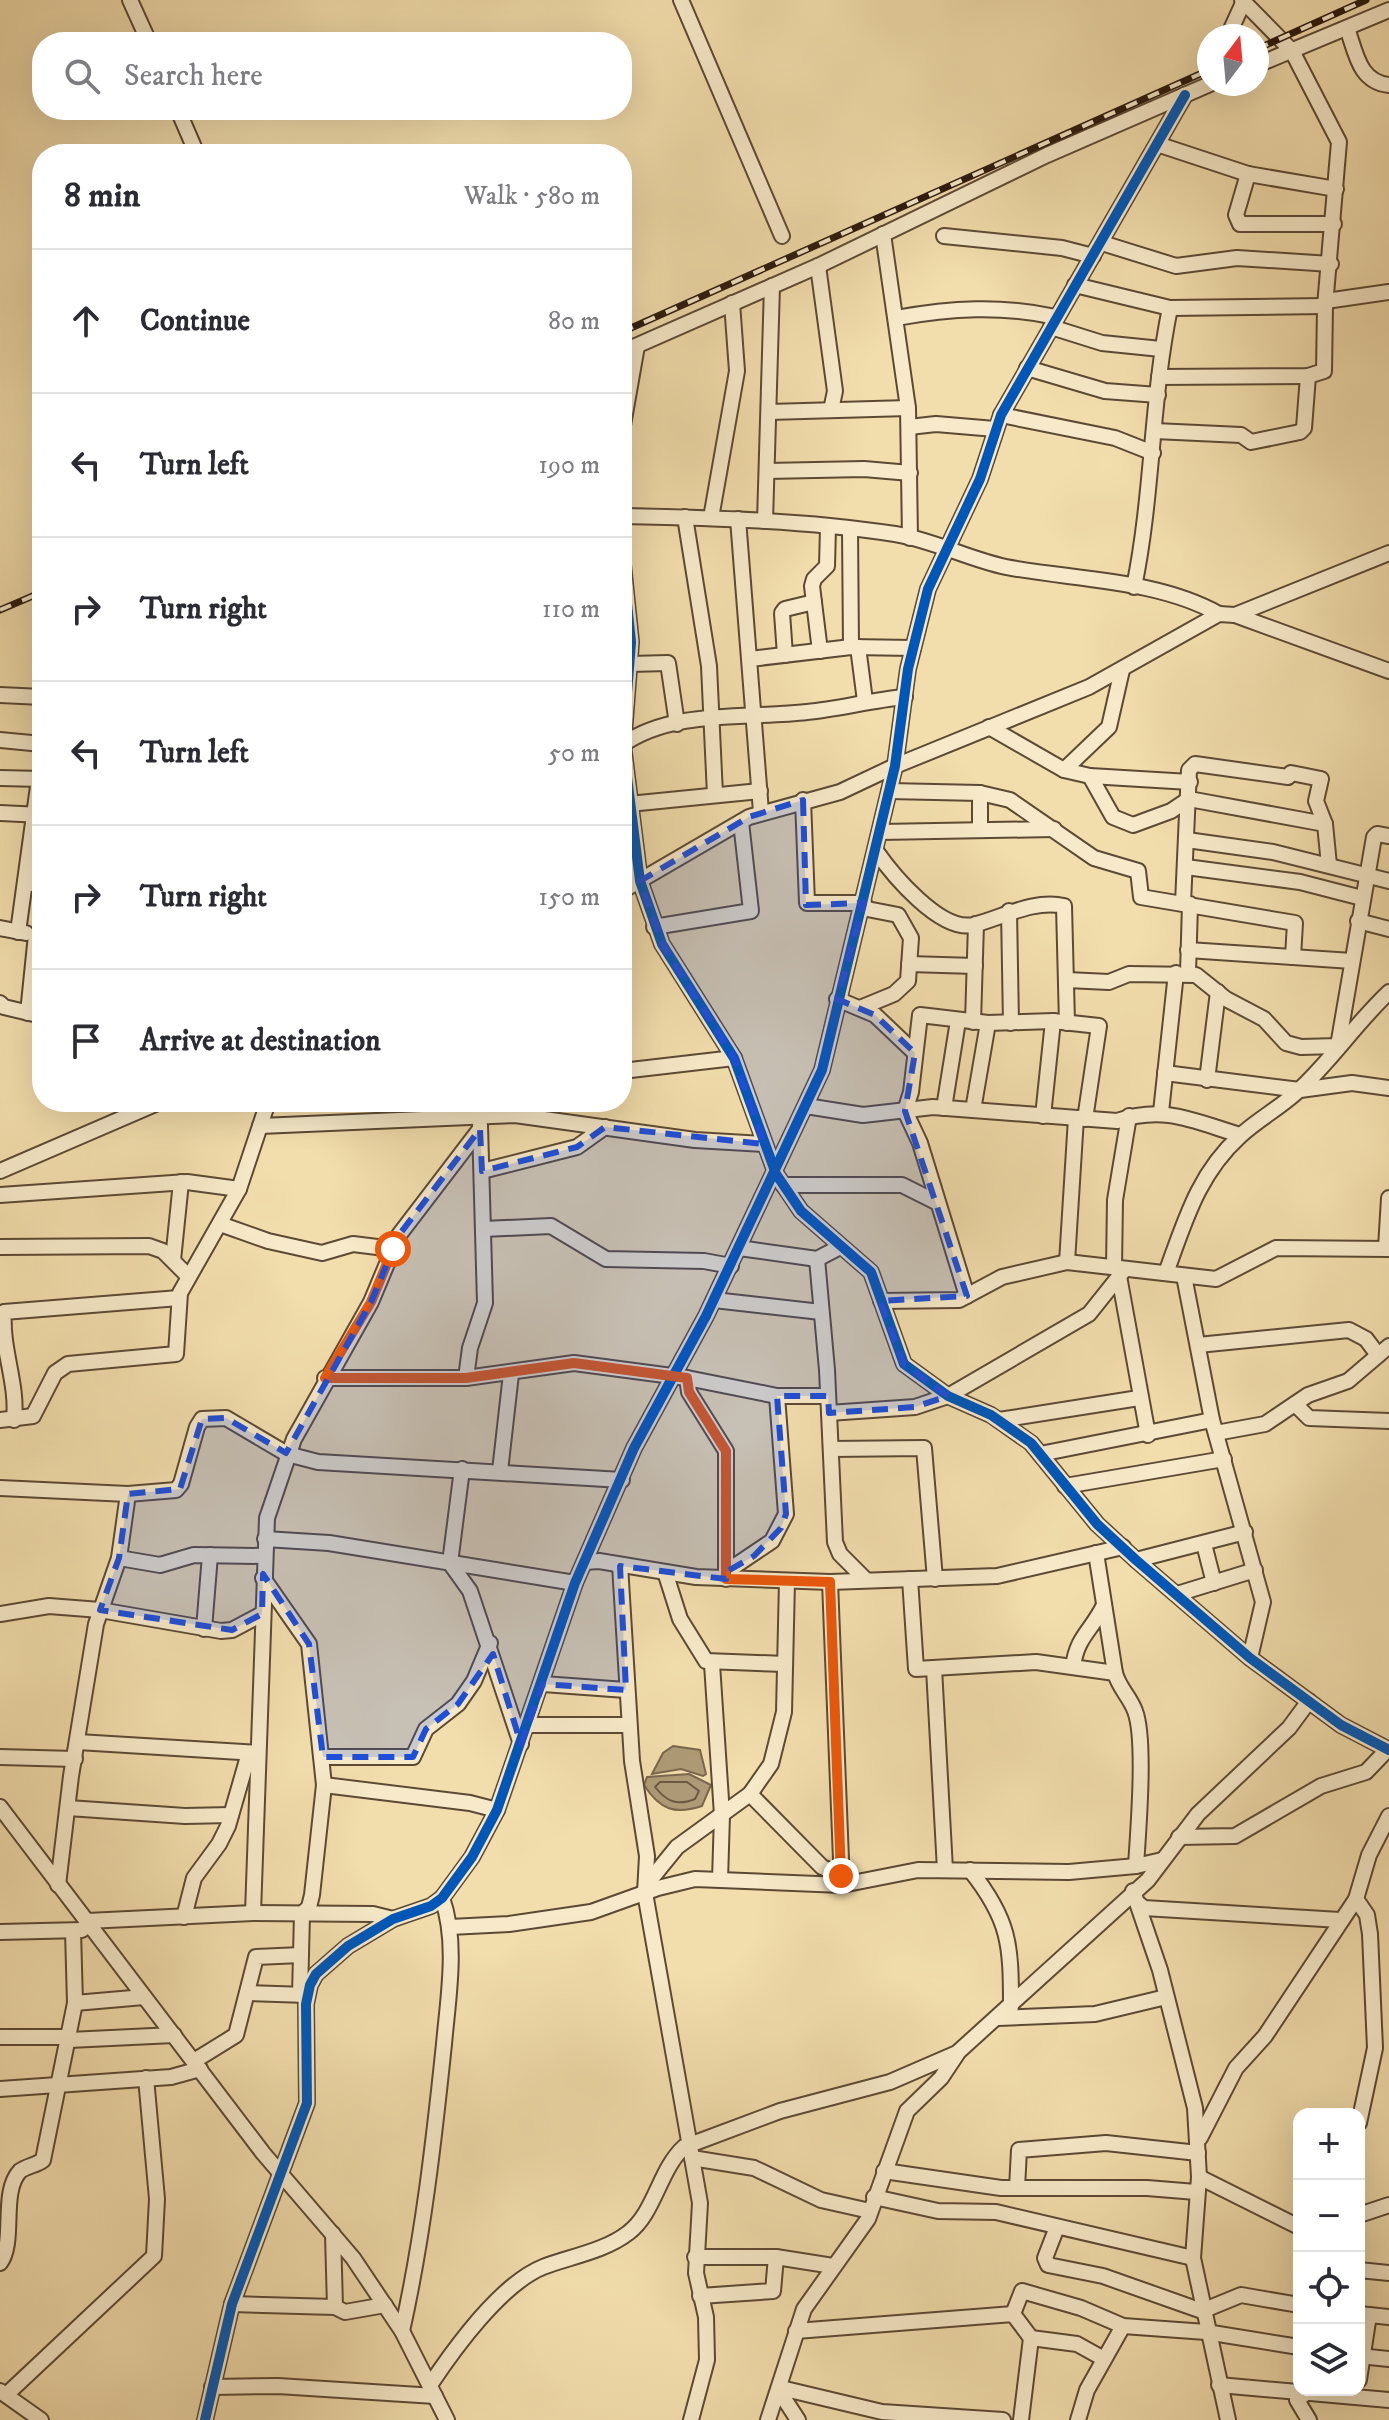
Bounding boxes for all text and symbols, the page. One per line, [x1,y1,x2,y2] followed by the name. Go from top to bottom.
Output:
[1197,24,1269,96] north arrow
[32,32,632,120] search box
[60,54,104,98] icon: search
[124,58,263,95] text: Search here
[64,175,140,217] text: 8 min
[464,180,600,213] text: Walk · 580 m
[64,299,108,343] icon: ahead
[140,303,250,340] text: Continue
[548,305,600,338] text: 80 m
[64,443,108,487] icon: left
[140,447,249,484] text: Turn left
[538,449,600,482] text: 190 m
[64,587,108,631] icon: right
[140,591,267,628] text: Turn right
[542,593,600,626] text: 110 m
[64,731,108,775] icon: left
[140,735,249,772] text: Turn left
[548,737,600,770] text: 50 m
[64,875,108,919] icon: right
[140,879,267,916] text: Turn right
[539,881,600,914] text: 150 m
[64,1019,108,1063] icon: arrive
[140,1023,381,1060] text: Arrive at destination
[375,1231,411,1267] route start
[823,1858,859,1894] route end
[1293,2108,1365,2396] map controls
[1293,2108,1365,2180] button: +
[1293,2180,1365,2252] button: −
[1293,2252,1365,2324] button: locate
[1293,2324,1365,2396] button: layers

